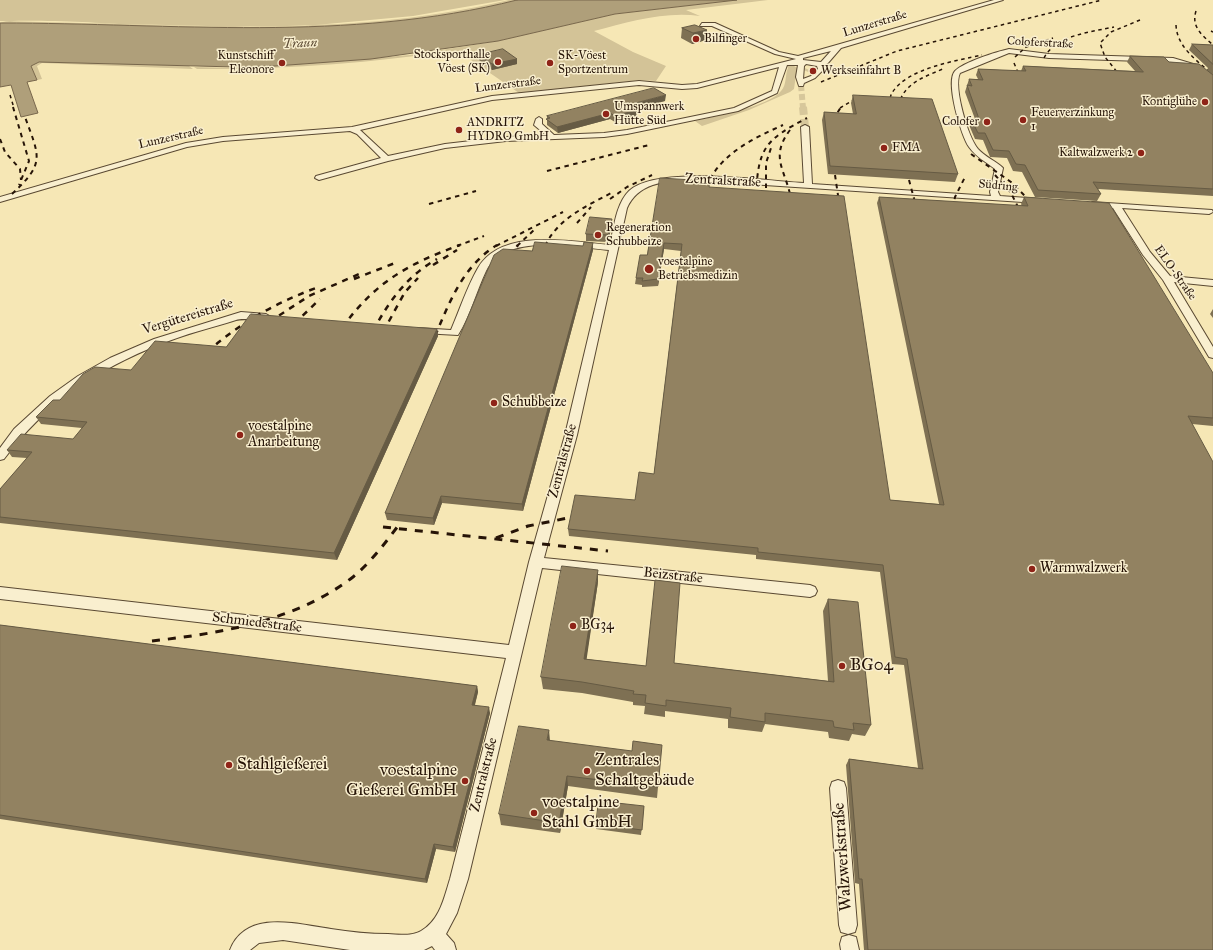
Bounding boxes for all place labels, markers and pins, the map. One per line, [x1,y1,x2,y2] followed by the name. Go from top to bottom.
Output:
[704,32,747,46] place label: Bilfinger
[691,34,701,44] marker: Bilfinger
[414,48,490,76] place label: Stocksporthalle Vöest (SK)
[218,49,274,77] place label: Kunstschiff Eleonore
[558,49,628,77] place label: SK-Vöest Sportzentrum
[493,57,503,67] marker: Stocksporthalle Vöest (SK)
[277,58,287,68] marker: Kunstschiff Eleonore
[545,58,555,68] marker: SK-Vöest Sportzentrum
[821,64,901,78] place label: Werkseinfahrt B
[808,66,818,76] marker: Werkseinfahrt B
[1142,95,1197,109] place label: Kontiglühe
[1200,97,1210,107] marker: Kontiglühe
[614,100,684,128] place label: Umspannwerk Hütte Süd
[1031,106,1114,134] place label: Feuerverzinkung 1
[601,109,611,119] marker: Umspannwerk Hütte Süd
[942,115,979,129] place label: Colofer
[1018,115,1028,125] marker: Feuerverzinkung 1
[467,116,549,144] place label: ANDRITZ HYDRO GmbH
[982,117,992,127] marker: Colofer
[454,125,464,135] marker: ANDRITZ HYDRO GmbH
[892,141,920,155] place label: FMA
[879,143,889,153] marker: FMA
[1059,146,1133,160] place label: Kaltwalzwerk 2
[1136,148,1146,158] marker: Kaltwalzwerk 2
[606,221,671,249] place label: Regeneration Schubbeize
[593,230,603,240] marker: Regeneration Schubbeize
[658,255,738,283] place label: voestalpine Betriebsmedizin
[643,263,655,275] marker: voestalpine Betriebsmedizin
[502,395,567,411] place label: Schubbeize
[489,398,499,408] marker: Schubbeize
[248,419,319,452] place label: voestalpine Anarbeitung
[235,430,245,440] marker: voestalpine Anarbeitung
[1040,561,1127,577] place label: Warmwalzwerk
[1027,564,1037,574] marker: Warmwalzwerk
[581,618,614,634] place label: BG34
[568,621,578,631] marker: BG34
[850,656,893,676] place label: BG04
[837,661,847,671] marker: BG04
[595,751,694,791] place label: Zentrales Schaltgebäude
[237,755,328,775] place label: Stahlgießerei
[224,760,234,770] marker: Stahlgießerei
[346,761,457,801] place label: voestalpine Gießerei GmbH
[582,766,592,776] marker: Zentrales Schaltgebäude
[460,776,470,786] marker: voestalpine Gießerei GmbH
[542,793,632,833] place label: voestalpine Stahl GmbH
[529,808,539,818] marker: voestalpine Stahl GmbH

